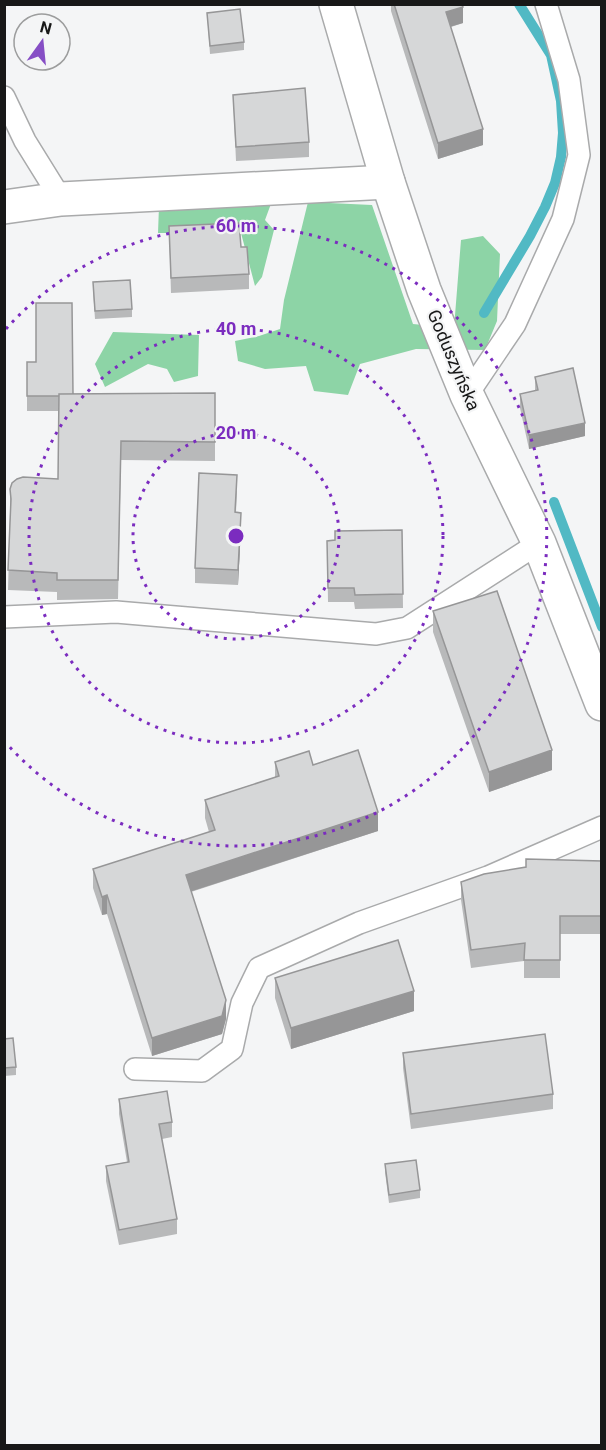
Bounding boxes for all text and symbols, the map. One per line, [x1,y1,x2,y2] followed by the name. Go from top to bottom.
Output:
[12,12,72,72] north arrow
[38,17,54,39] text: N
[216,215,256,236] text: 60 m
[423,306,485,414] street label: Goduszyńska
[216,318,256,339] text: 40 m
[216,422,256,443] text: 20 m
[226,526,246,546] centre of rings

